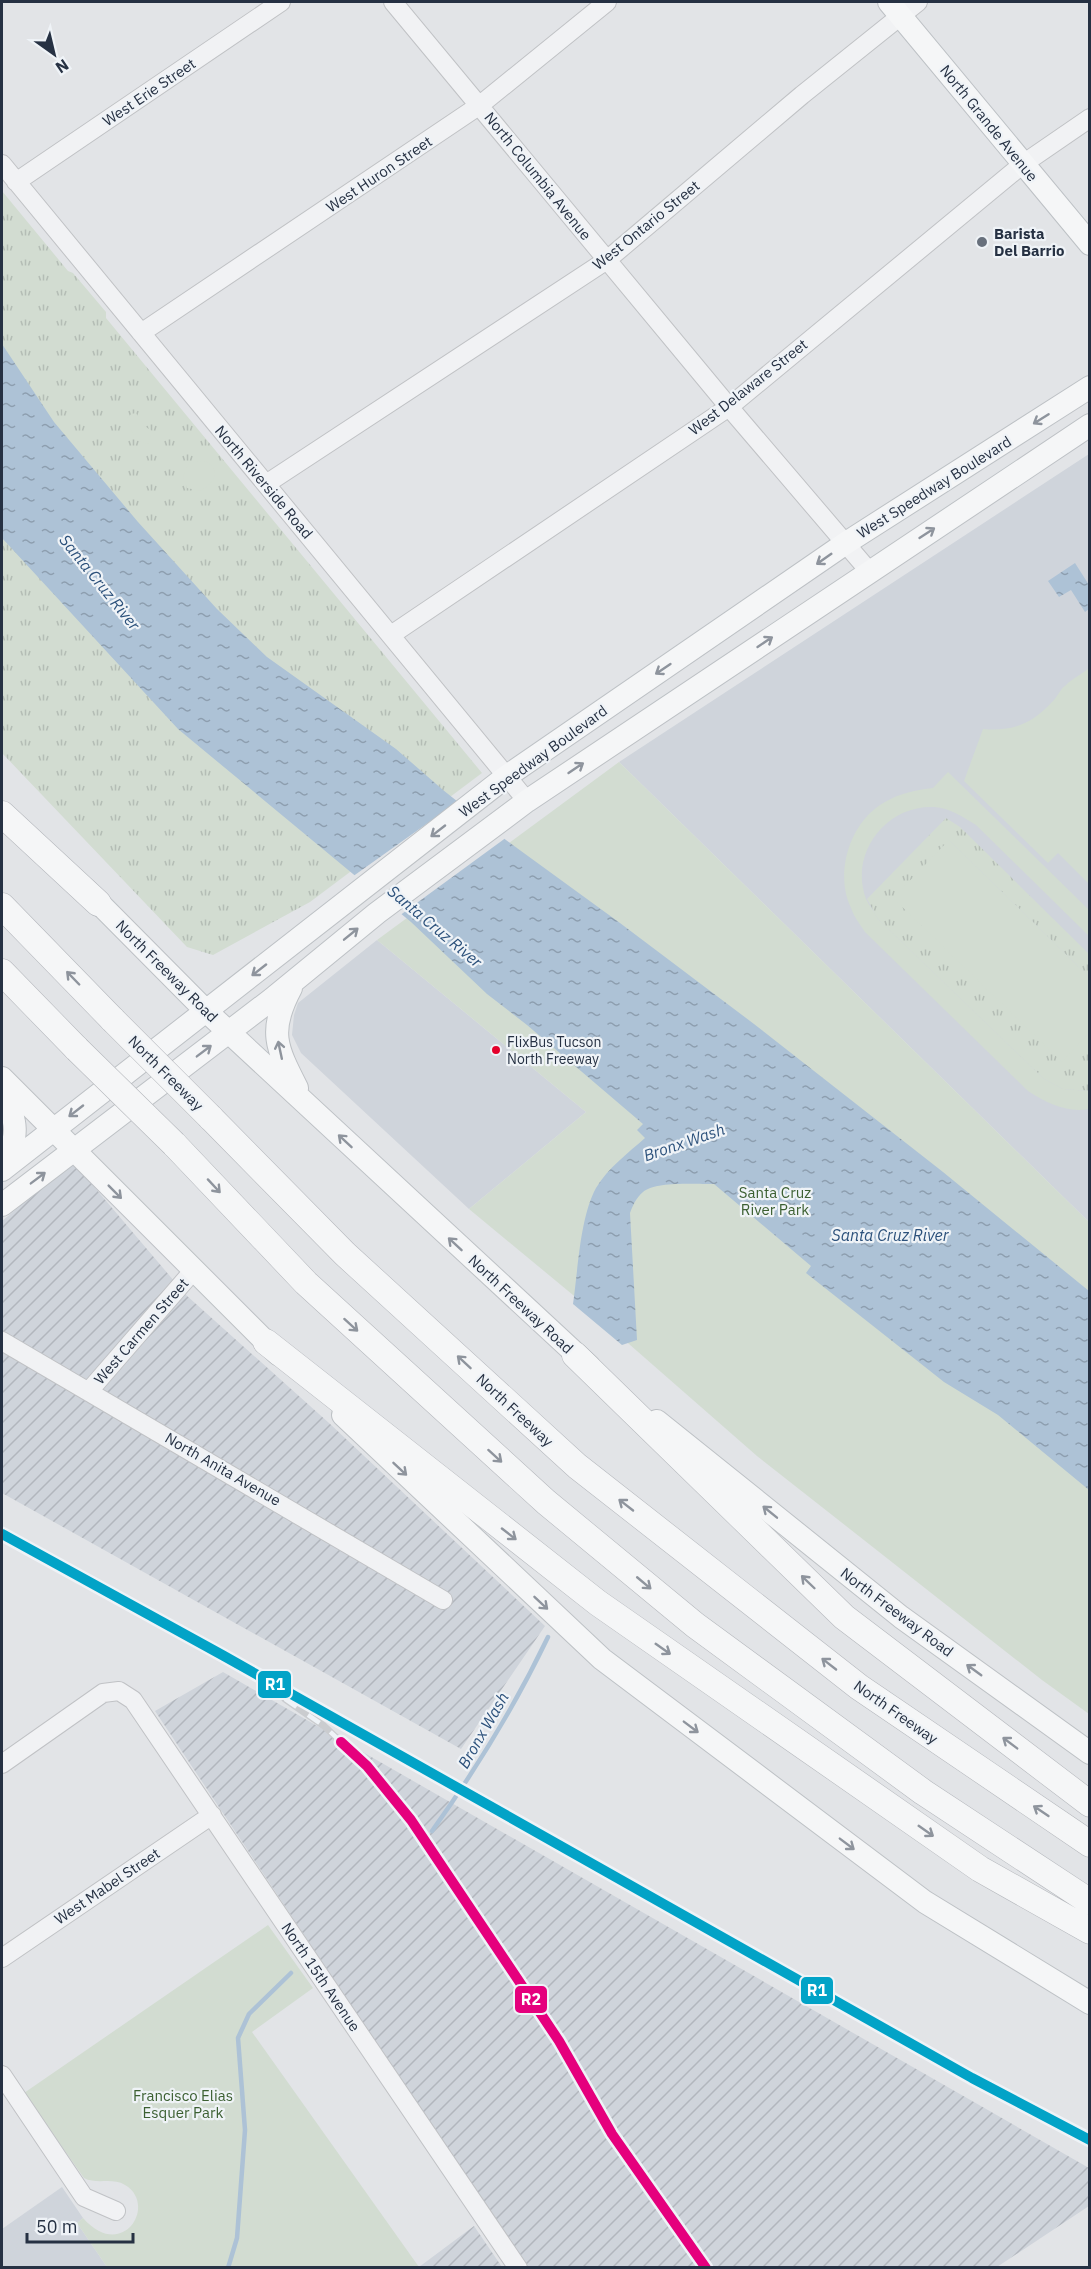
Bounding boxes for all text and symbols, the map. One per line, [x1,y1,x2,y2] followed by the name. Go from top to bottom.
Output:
[24,24,84,84] north arrow
[99,54,199,130] street label: West Erie Street
[52,55,73,78] text: N
[936,61,1042,185] street label: North Grande Avenue
[480,108,596,244] street label: North Columbia Avenue
[322,132,436,216] street label: West Huron Street
[589,176,703,274] street label: West Ontario Street
[994,224,1064,260] place label: Barista Del Barrio
[975,235,989,249] marker: Barista Del Barrio
[685,335,811,439] street label: West Delaware Street
[1033,414,1050,426] one-way arrow
[211,421,317,543] street label: North Riverside Road
[853,432,1015,542] street label: West Speedway Boulevard
[918,527,934,539] one-way arrow
[55,530,145,635] water label: Santa Cruz River
[816,553,832,565] one-way arrow
[756,635,773,648] one-way arrow
[655,663,672,675] one-way arrow
[455,701,611,821] street label: West Speedway Boulevard
[567,762,583,774] one-way arrow
[430,824,446,837] one-way arrow
[384,881,487,972] water label: Santa Cruz River
[112,916,222,1026] street label: North Freeway Road
[343,928,359,941] one-way arrow
[251,964,267,977] one-way arrow
[65,971,80,986] one-way arrow
[124,1031,208,1115] street label: North Freeway
[507,1033,601,1068] place label: FlixBus Tucson North Freeway
[274,1041,285,1060] one-way arrow
[490,1044,502,1056] marker: FlixBus Tucson North Freeway
[196,1045,212,1057] one-way arrow
[68,1104,84,1117] one-way arrow
[641,1119,727,1165] water label: Bronx Wash
[338,1134,353,1148] one-way arrow
[29,1171,45,1184] one-way arrow
[207,1179,221,1194] one-way arrow
[739,1183,811,1219] park label: Santa Cruz River Park
[108,1184,122,1199] one-way arrow
[831,1225,950,1245] water label: Santa Cruz River
[448,1237,463,1251] one-way arrow
[465,1250,577,1358] street label: North Freeway Road
[90,1274,192,1388] street label: West Carmen Street
[343,1318,358,1332] one-way arrow
[456,1355,471,1369] one-way arrow
[472,1369,558,1451] street label: North Freeway
[162,1428,284,1510] street label: North Anita Avenue
[488,1449,503,1463] one-way arrow
[392,1461,407,1476] one-way arrow
[618,1498,634,1511] one-way arrow
[763,1505,778,1519] one-way arrow
[501,1527,517,1540] one-way arrow
[837,1563,957,1661] street label: North Freeway Road
[801,1575,816,1590] one-way arrow
[635,1576,651,1589] one-way arrow
[534,1595,549,1610] one-way arrow
[654,1643,671,1655] one-way arrow
[821,1657,837,1670] one-way arrow
[966,1664,982,1676] one-way arrow
[257,1670,292,1699] line badge: R1
[265,1674,286,1694] text: R1
[850,1676,942,1748] street label: North Freeway
[453,1688,513,1772] water label: Bronx Wash
[683,1720,699,1733] one-way arrow
[1002,1737,1018,1749] one-way arrow
[1033,1805,1050,1817] one-way arrow
[917,1825,934,1837] one-way arrow
[839,1838,855,1850] one-way arrow
[51,1844,163,1928] street label: West Mabel Street
[278,1919,364,2035] street label: North 15th Avenue
[800,1976,834,2005] line badge: R1
[807,1980,828,2000] text: R1
[514,1985,548,2014] line badge: R2
[521,1989,541,2009] text: R2
[133,2086,233,2122] park label: Francisco Elias Esquer Park
[27,2206,134,2244] scale bar
[36,2215,78,2238] text: 50 m

